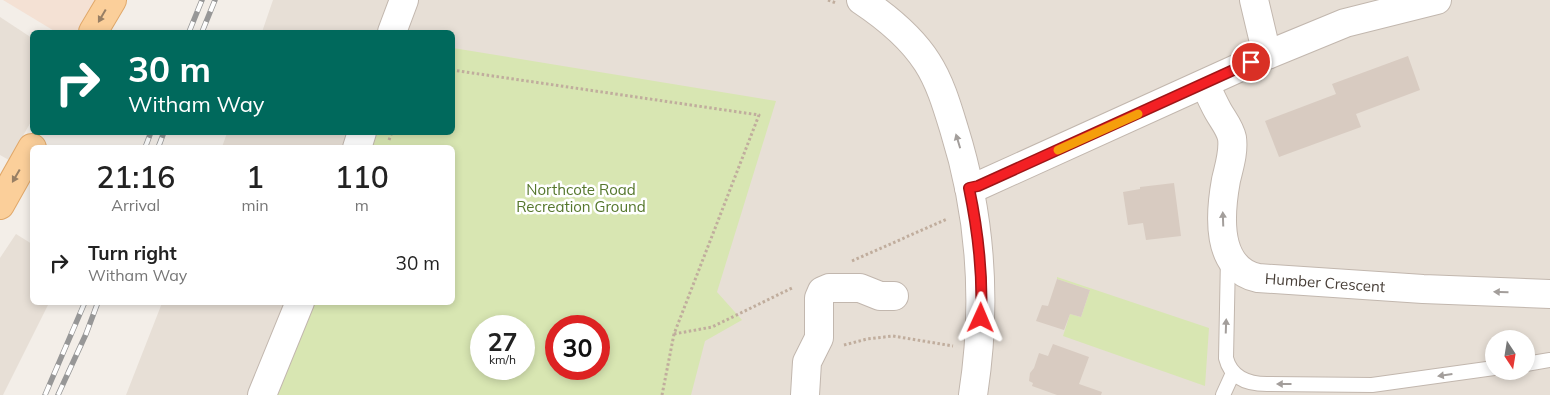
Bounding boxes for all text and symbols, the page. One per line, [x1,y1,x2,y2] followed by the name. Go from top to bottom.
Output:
[98,10,107,23] one-way arrow
[1230,41,1272,83] pin
[128,47,211,91] text: 30 m
[1237,48,1265,76] icon: arrive
[45,50,110,115] icon: right
[128,90,265,118] text: Witham Way
[953,133,961,148] one-way arrow
[96,158,175,196] text: 21:16
[246,158,264,196] text: 1
[335,158,389,196] text: 110
[12,170,21,183] one-way arrow
[516,180,646,216] park label: Northcote Road Recreation Ground
[111,195,160,215] text: Arrival
[241,195,269,215] text: min
[355,195,369,215] text: m
[1219,211,1227,227] one-way arrow
[88,241,177,265] text: Turn right
[45,249,73,277] icon: right
[396,251,440,275] text: 30 m
[88,265,187,285] text: Witham Way
[1264,269,1386,296] street label: Humber Crescent
[1493,288,1509,296] one-way arrow
[954,291,1006,343] position arrow
[545,315,610,380] speed limit sign: 30
[1223,318,1231,334] one-way arrow
[487,326,518,357] text: 27
[1485,330,1535,380] north arrow
[1485,330,1535,380] map controls
[489,352,516,367] text: km/h
[1437,371,1453,379] one-way arrow
[1275,380,1291,388] one-way arrow

